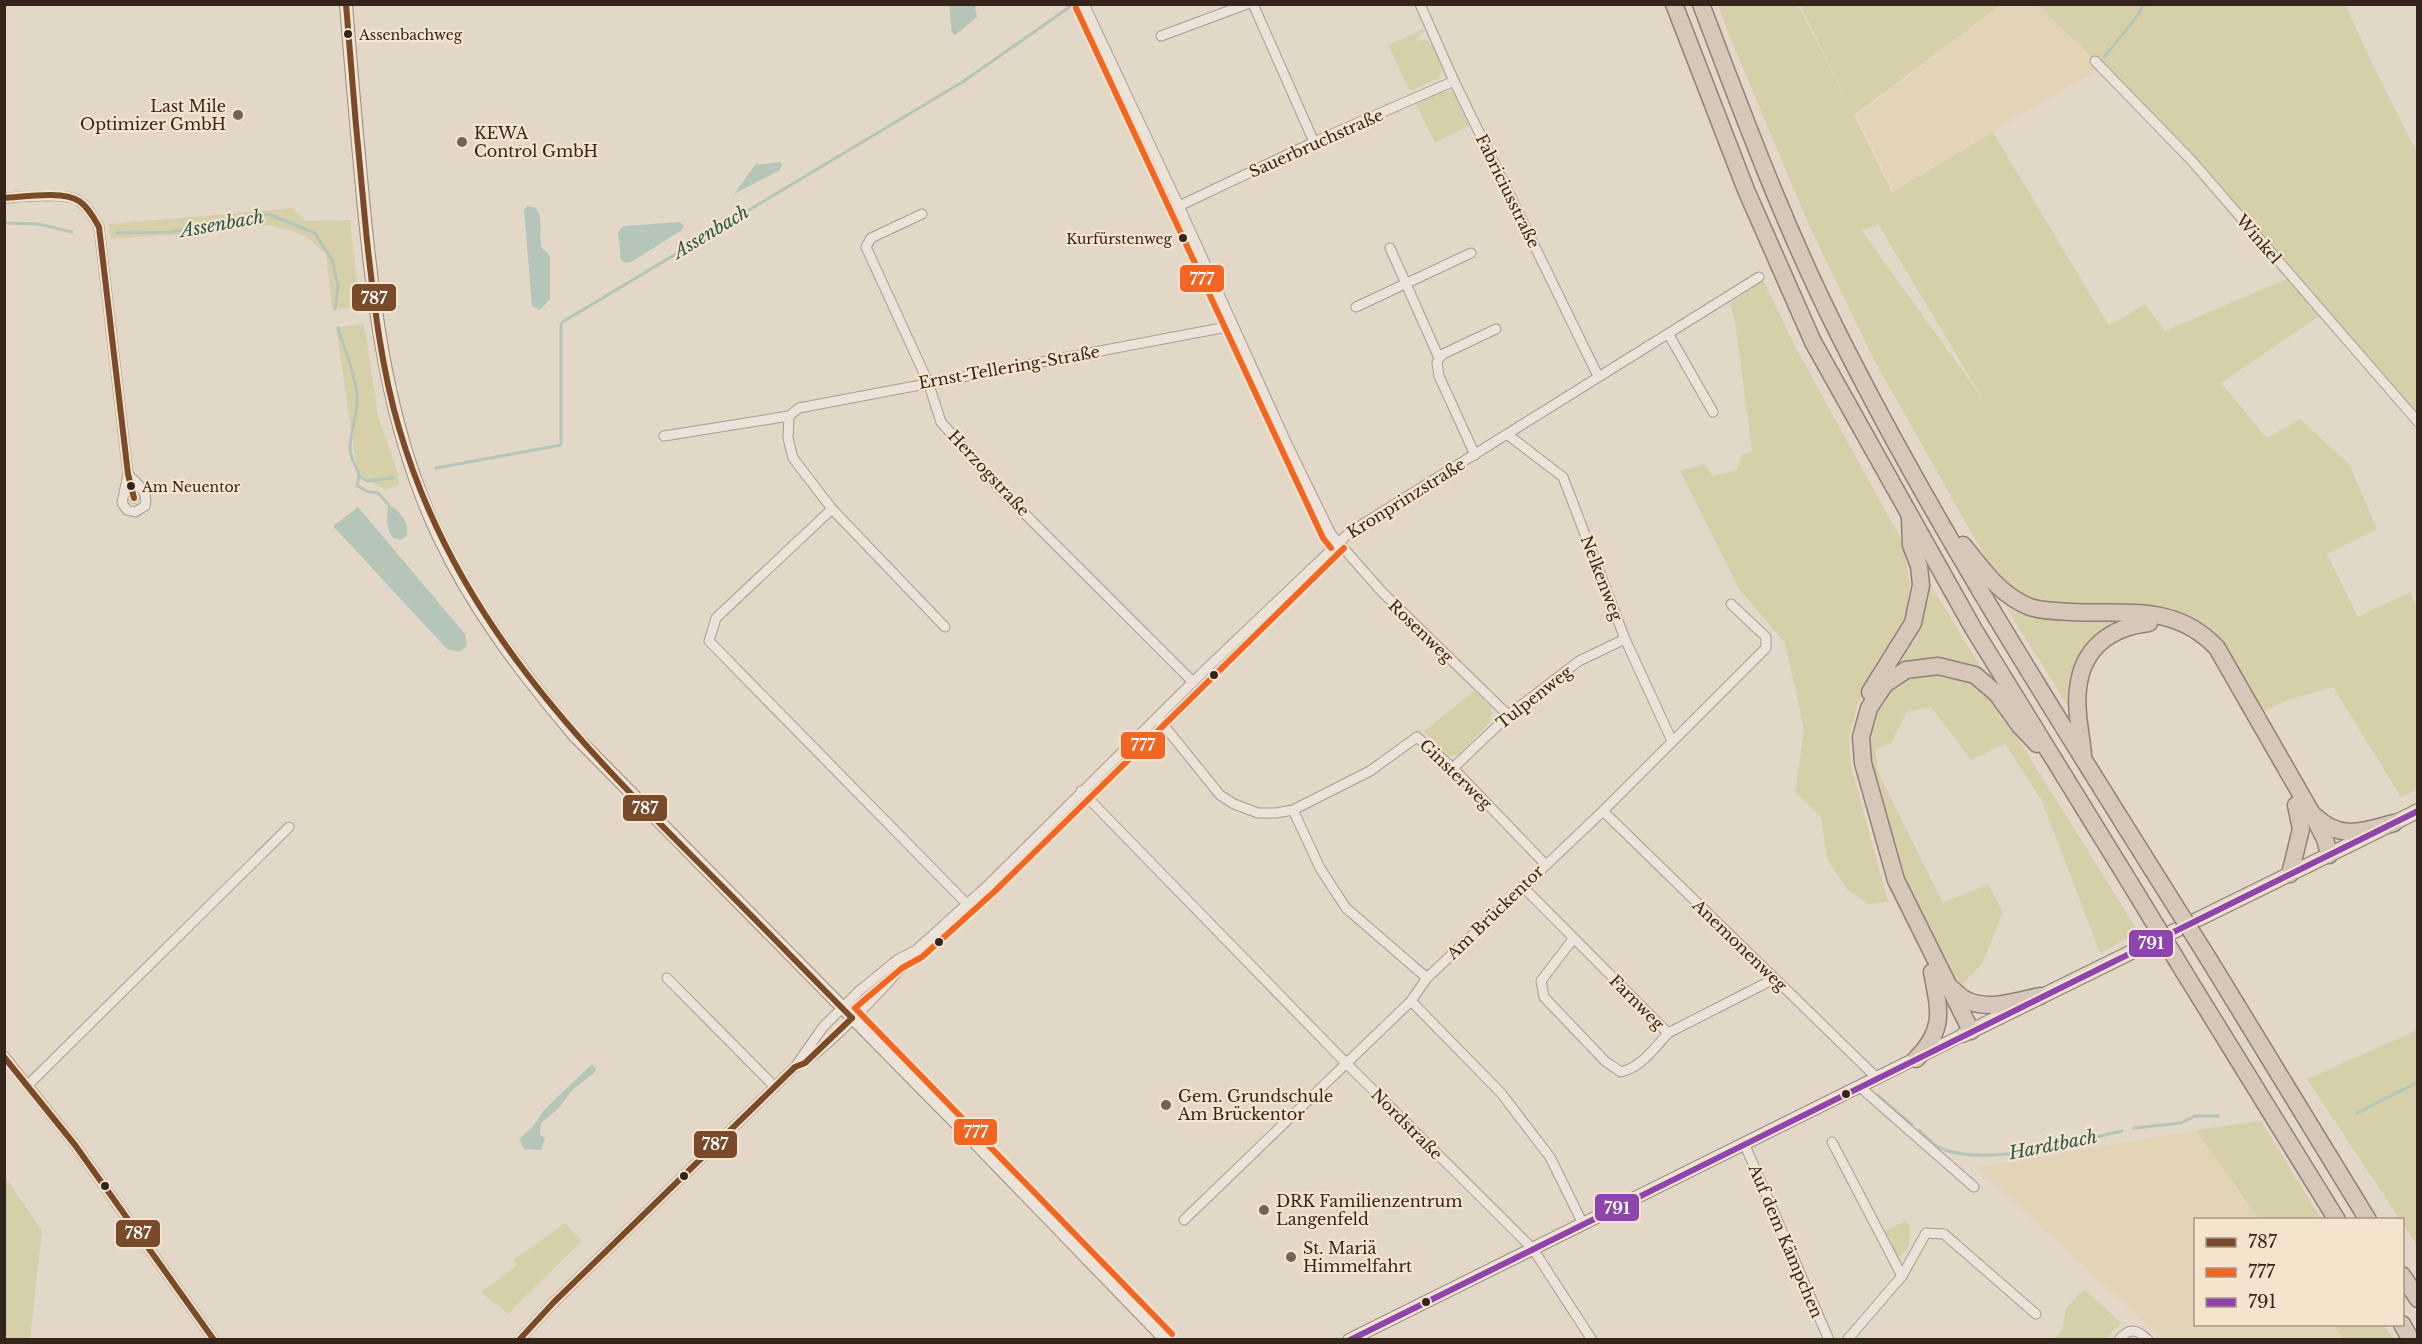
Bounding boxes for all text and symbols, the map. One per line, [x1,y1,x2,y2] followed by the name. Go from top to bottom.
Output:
[358,26,463,44] place label: Assenbachweg
[342,28,354,40] marker: Assenbachweg
[80,96,226,134] place label: Last Mile Optimizer GmbH
[1246,104,1386,182] street label: Sauerbruchstraße
[231,108,245,122] marker: Last Mile Optimizer GmbH
[474,123,598,161] place label: KEWA Control GmbH
[1472,131,1544,251] street label: Fabriciusstraße
[455,135,469,149] marker: KEWA Control GmbH
[667,201,753,264] water label: Assenbach
[177,206,266,243] water label: Assenbach
[2232,209,2286,268] street label: Winkel
[1066,230,1173,248] place label: Kurfürstenweg
[1177,232,1189,244] marker: Kurfürstenweg
[1179,264,1225,293] line badge: 777
[1190,269,1215,289] text: 777
[351,283,397,312] line badge: 787
[361,288,388,308] text: 787
[917,341,1101,393] street label: Ernst-Tellering-Straße
[944,426,1034,520] street label: Herzogstraße
[1343,454,1469,542] street label: Kronprinzstraße
[141,478,241,496] place label: Am Neuentor
[125,480,137,492] marker: Am Neuentor
[1577,533,1628,624] street label: Nelkenweg
[1384,595,1458,667] street label: Rosenweg
[1492,661,1576,733] street label: Tulpenweg
[1208,669,1220,681] unlabelled marker
[1120,731,1166,760] line badge: 777
[1131,735,1156,755] text: 777
[1416,735,1497,814] street label: Ginsterweg
[622,794,668,822] line badge: 787
[632,798,659,818] text: 787
[1442,860,1548,964] street label: Am Brückentor
[1688,894,1792,995] street label: Anemonenweg
[2128,929,2174,958] line badge: 791
[2138,933,2164,953] text: 791
[933,936,945,948] unlabelled marker
[1605,970,1669,1034] street label: Farnweg
[1367,1084,1447,1164] street label: Nordstraße
[1177,1086,1333,1124] place label: Gem. Grundschule Am Brückentor
[1840,1088,1852,1100] unlabelled marker
[1159,1098,1173,1112] marker: Gem. Grundschule Am Brückentor
[953,1118,998,1146] line badge: 777
[964,1122,989,1142] text: 777
[2006,1126,2099,1165] water label: Hardtbach
[693,1130,738,1159] line badge: 787
[702,1134,729,1154] text: 787
[1744,1160,1827,1321] street label: Auf dem Kämpchen
[678,1170,690,1182] unlabelled marker
[99,1180,111,1192] unlabelled marker
[1276,1191,1462,1229] place label: DRK Familienzentrum Langenfeld
[1594,1193,1640,1222] line badge: 791
[1604,1198,1630,1218] text: 791
[1257,1203,1271,1217] marker: DRK Familienzentrum Langenfeld
[2194,1218,2404,1326] legend
[115,1219,161,1248] line badge: 787
[125,1223,152,1243] text: 787
[2248,1231,2278,1253] text: 787
[1303,1238,1412,1276] place label: St. Mariä Himmelfahrt
[1284,1250,1298,1264] marker: St. Mariä Himmelfahrt
[2248,1261,2276,1283] text: 777
[2248,1291,2277,1313] text: 791
[1420,1296,1432,1308] unlabelled marker

